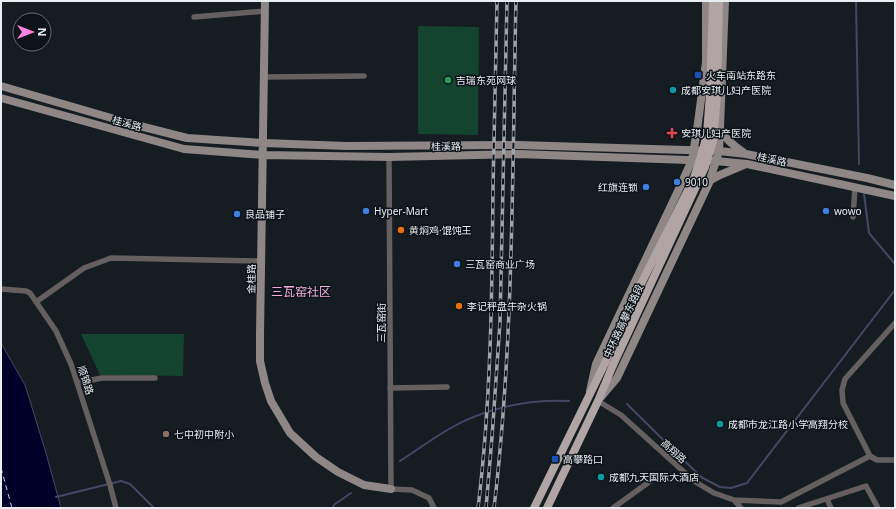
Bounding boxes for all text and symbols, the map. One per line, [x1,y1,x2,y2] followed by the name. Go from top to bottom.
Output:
[12,12,52,52] north arrow
[35,28,50,36] text: N
[706,68,776,82] place label: 火车南站东路东
[693,70,703,80] marker: 火车南站东路东
[456,73,516,87] place label: 吉瑞东苑网球
[443,75,453,85] marker: 吉瑞东苑网球
[681,83,771,97] place label: 成都安琪儿妇产医院
[668,85,678,95] marker: 成都安琪儿妇产医院
[111,112,143,134] street label: 桂溪路
[681,126,751,140] place label: 安琪儿妇产医院
[666,127,678,139] marker: 安琪儿妇产医院
[431,139,461,153] street label: 桂溪路
[756,149,788,169] street label: 桂溪路
[685,175,708,189] place label: 9010
[672,177,682,187] marker: 9010
[598,180,638,194] place label: 红旗连锁
[641,182,651,192] marker: 红旗连锁
[374,204,428,218] place label: Hyper-Mart
[834,204,862,218] place label: wowo
[361,206,371,216] marker: Hyper-Mart
[821,206,831,216] marker: wowo
[245,207,285,221] place label: 良品铺子
[232,209,242,219] marker: 良品铺子
[409,223,472,237] place label: 黄焖鸡·馄饨王
[396,225,406,235] marker: 黄焖鸡·馄饨王
[465,257,535,271] place label: 三瓦窑商业广场
[452,259,462,269] marker: 三瓦窑商业广场
[244,264,258,294] street label: 金桂路
[600,282,646,360] street label: 中环路高攀东路段
[271,283,331,300] district label: 三瓦窑社区
[467,299,547,313] place label: 李记秤盘牛杂火锅
[454,301,464,311] marker: 李记秤盘牛杂火锅
[374,303,388,343] street label: 三瓦窑街
[75,364,97,396] street label: 顺锦路
[728,417,848,431] place label: 成都市龙江路小学高翔分校
[715,419,725,429] marker: 成都市龙江路小学高翔分校
[174,427,234,441] place label: 七中初中附小
[161,429,171,439] marker: 七中初中附小
[658,436,690,466] street label: 高翔路
[563,452,603,466] place label: 高攀路口
[550,454,560,464] marker: 高攀路口
[609,470,699,484] place label: 成都九天国际大酒店
[596,472,606,482] marker: 成都九天国际大酒店

